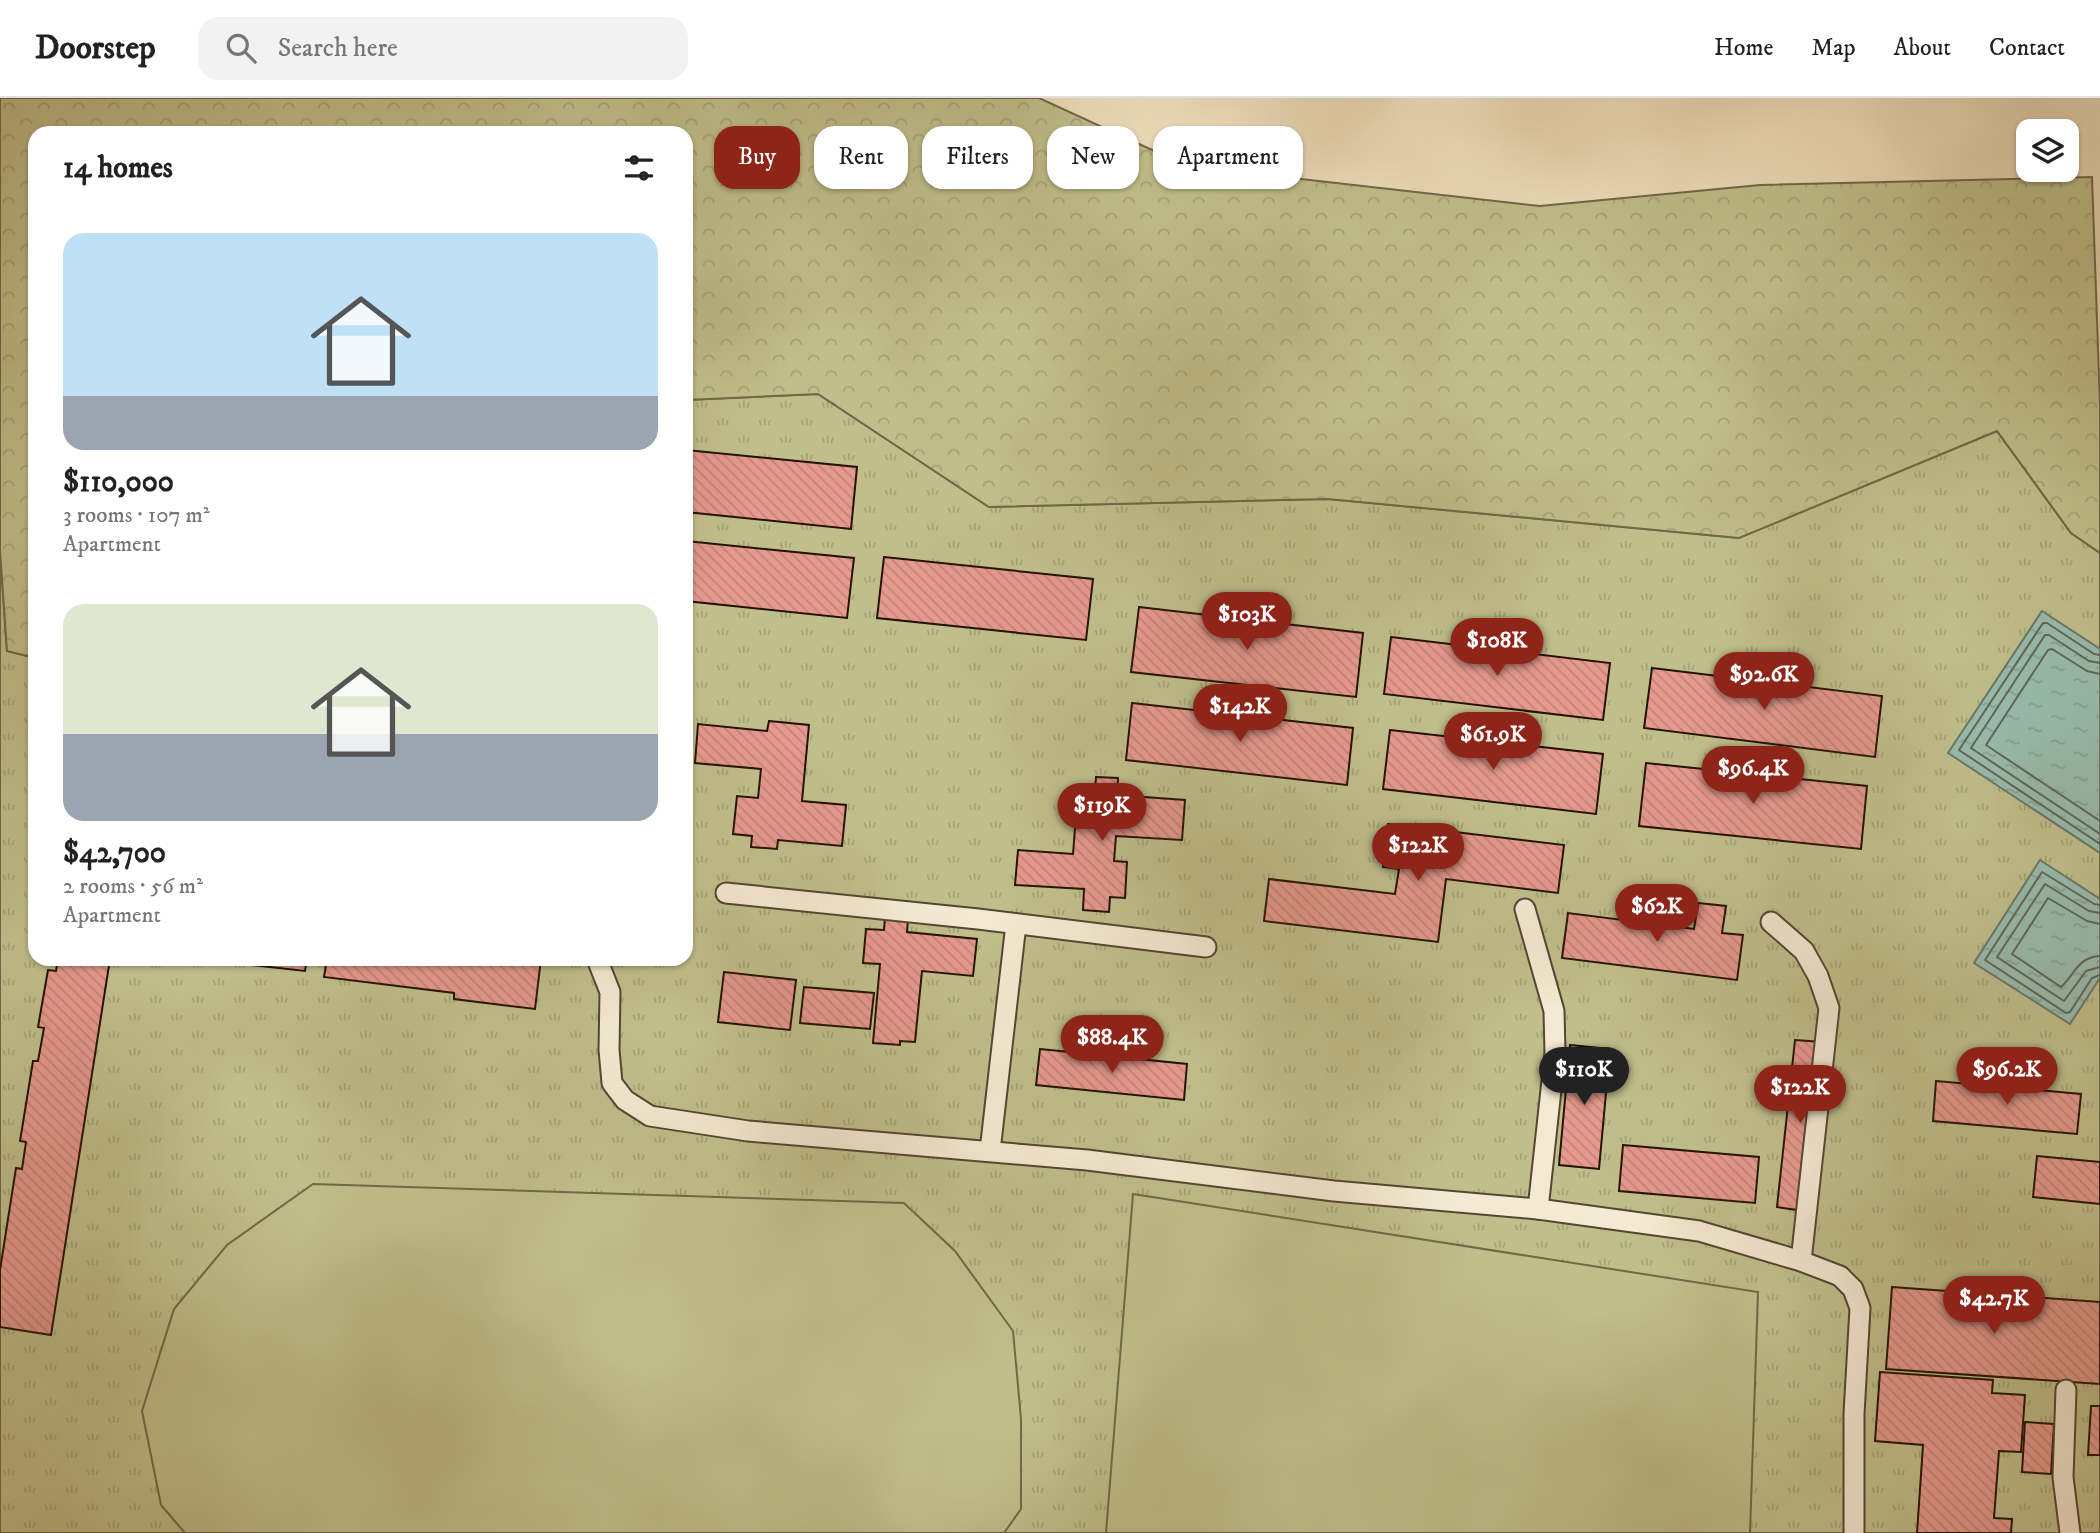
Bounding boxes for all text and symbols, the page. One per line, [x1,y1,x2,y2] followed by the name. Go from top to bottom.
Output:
[198,17,688,80] search box
[35,28,156,69] text: Doorstep
[222,29,260,67] icon: search
[278,32,398,65] text: Search here
[1714,33,1773,63] text: Home
[1811,33,1856,63] text: Map
[1894,33,1951,63] text: About
[1989,33,2065,63] text: Contact
[2016,119,2079,182] map controls
[2016,119,2079,182] button: layers
[714,126,800,189] chip: Buy
[814,126,908,189] chip: Rent
[922,126,1033,189] chip: Filters
[1047,126,1139,189] chip: New
[1153,126,1303,189] chip: Apartment
[620,149,658,187] icon: filters
[63,150,173,187] text: 14 homes
[298,278,424,404] icon: home
[63,464,174,501] text: $110,000
[63,501,210,530] text: 3 rooms · 107 m²
[63,530,161,559] text: Apartment
[1198,592,1296,652] pin: $103K
[1218,600,1276,629] text: $103K
[1448,618,1546,678] pin: $108K
[1467,626,1527,655] text: $108K
[298,649,424,775] icon: home
[1707,652,1821,712] pin: $92.6K
[1729,660,1799,689] text: $92.6K
[1191,684,1289,744] pin: $142K
[1209,692,1271,721] text: $142K
[1436,712,1550,772] pin: $61.9K
[1460,720,1526,749] text: $61.9K
[1696,746,1810,806] pin: $96.4K
[1717,754,1789,783] text: $96.4K
[1053,784,1151,843] pin: $119K
[1073,791,1131,820] text: $119K
[1369,824,1467,883] pin: $122K
[1388,831,1448,860] text: $122K
[63,835,166,872] text: $42,700
[63,872,203,901] text: 2 rooms · 56 m²
[1616,884,1698,944] pin: $62K
[1631,892,1683,921] text: $62K
[63,901,161,930] text: Apartment
[1055,1016,1169,1075] pin: $88.4K
[1077,1023,1147,1052] text: $88.4K
[1535,1048,1633,1107] pin: $110K
[1950,1048,2064,1107] pin: $96.2K
[1555,1055,1613,1084] text: $110K
[1973,1055,2041,1084] text: $96.2K
[1751,1066,1849,1125] pin: $122K
[1770,1073,1830,1102] text: $122K
[1937,1276,2051,1336] pin: $42.7K
[1959,1284,2029,1313] text: $42.7K

